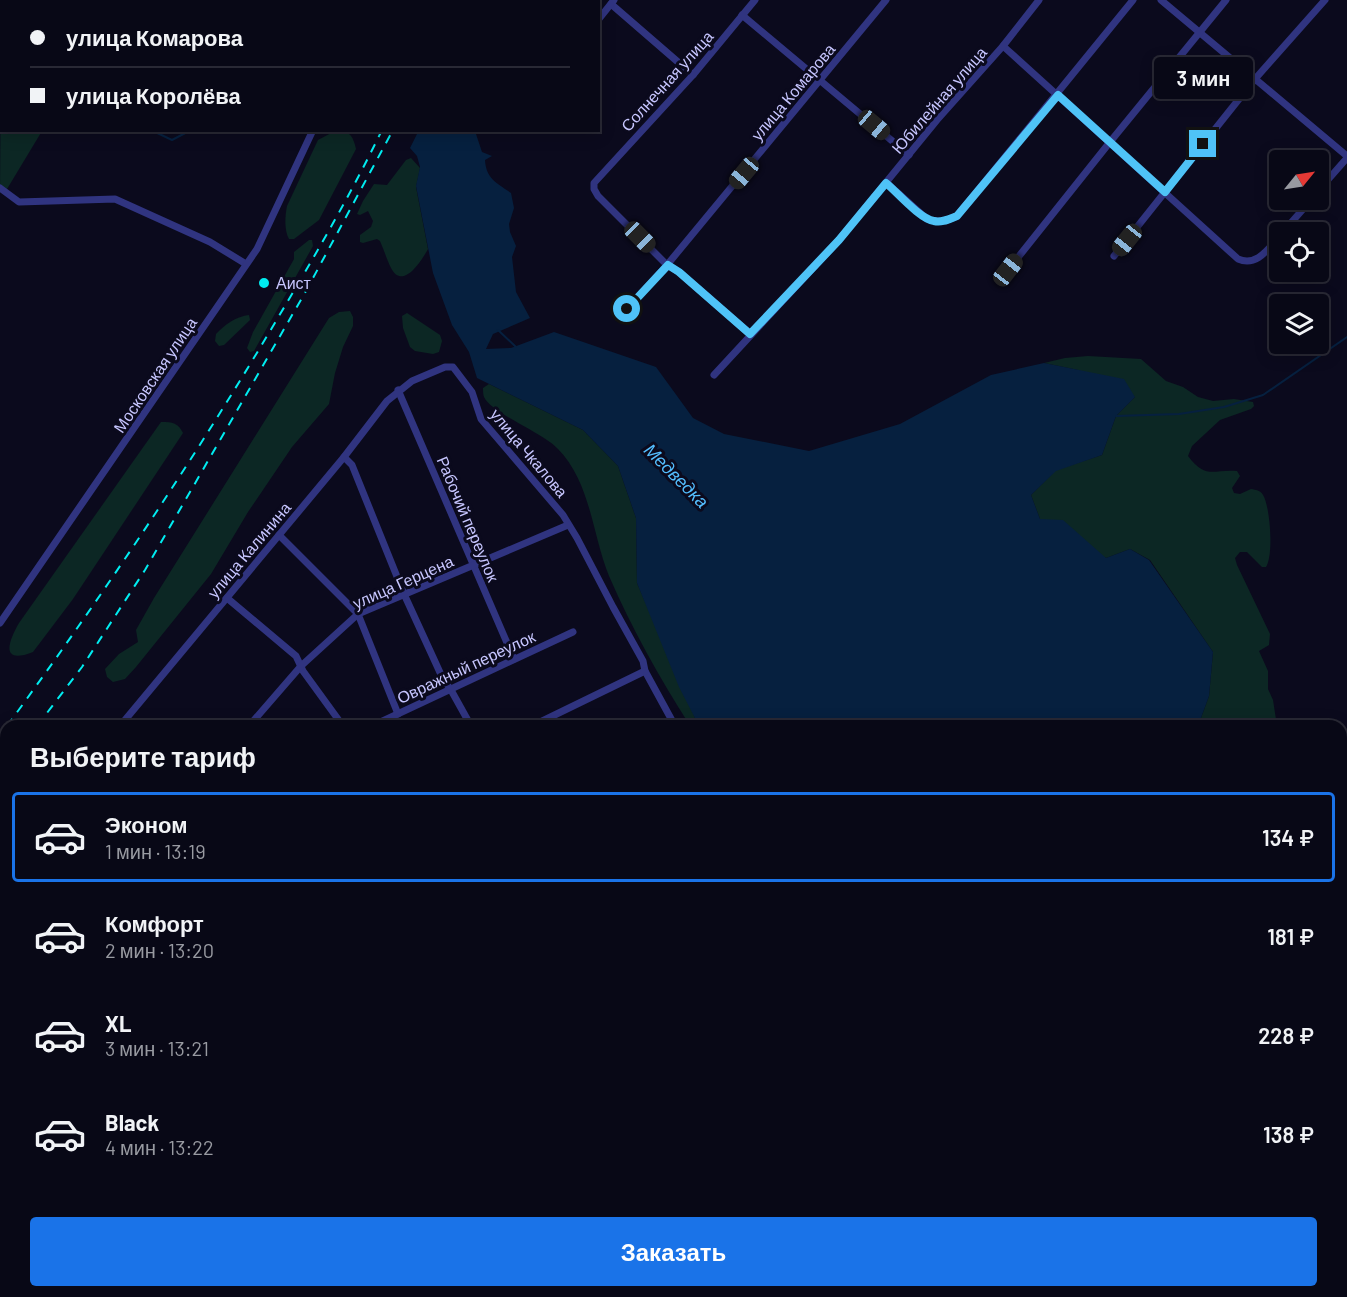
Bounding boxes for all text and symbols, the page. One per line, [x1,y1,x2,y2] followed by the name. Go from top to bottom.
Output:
[66,24,243,50] text: улица Комарова
[617,26,717,135] street label: Солнечная улица
[747,39,839,144] street label: улица Комарова
[887,42,990,157] street label: Юбилейная улица
[1154,57,1252,99] callout: 3 мин
[1177,66,1230,90] text: 3 мин
[66,82,241,108] text: улица Королёва
[854,107,894,143] car
[1189,130,1216,157] route end
[1269,150,1329,210] north arrow
[1269,150,1329,354] map controls
[726,153,762,193] car
[621,218,659,256] car
[1109,220,1145,260] car
[1269,222,1329,282] button: locate
[990,250,1026,290] car
[276,273,312,292] place label: Аист
[257,276,271,290] marker: Аист
[1269,294,1329,354] button: layers
[613,295,640,322] route start
[109,313,200,436] street label: Московская улица
[487,405,572,501] street label: улица Чкалова
[640,439,713,512] water label: Медведка
[433,453,504,585] street label: Рабочий переулок
[203,498,294,601] street label: улица Калинина
[350,551,456,612] street label: улица Герцена
[394,626,539,707] street label: Овражный переулок
[30,740,256,772] text: Выберите тариф
[33,810,87,864] icon: car
[105,811,188,837] text: Эконом
[1262,824,1314,850] text: 134 ₽
[105,839,206,863] text: 1 мин · 13:19
[33,909,87,963] icon: car
[105,910,204,936] text: Комфорт
[1267,923,1314,949] text: 181 ₽
[105,938,214,962] text: 2 мин · 13:20
[33,1008,87,1062] icon: car
[105,1010,131,1036] text: XL
[1258,1022,1314,1048] text: 228 ₽
[105,1036,209,1060] text: 3 мин · 13:21
[33,1107,87,1161] icon: car
[105,1109,159,1135] text: Black
[1263,1121,1314,1147] text: 138 ₽
[105,1135,214,1159] text: 4 мин · 13:22
[30,1217,1317,1286] button: Заказать

